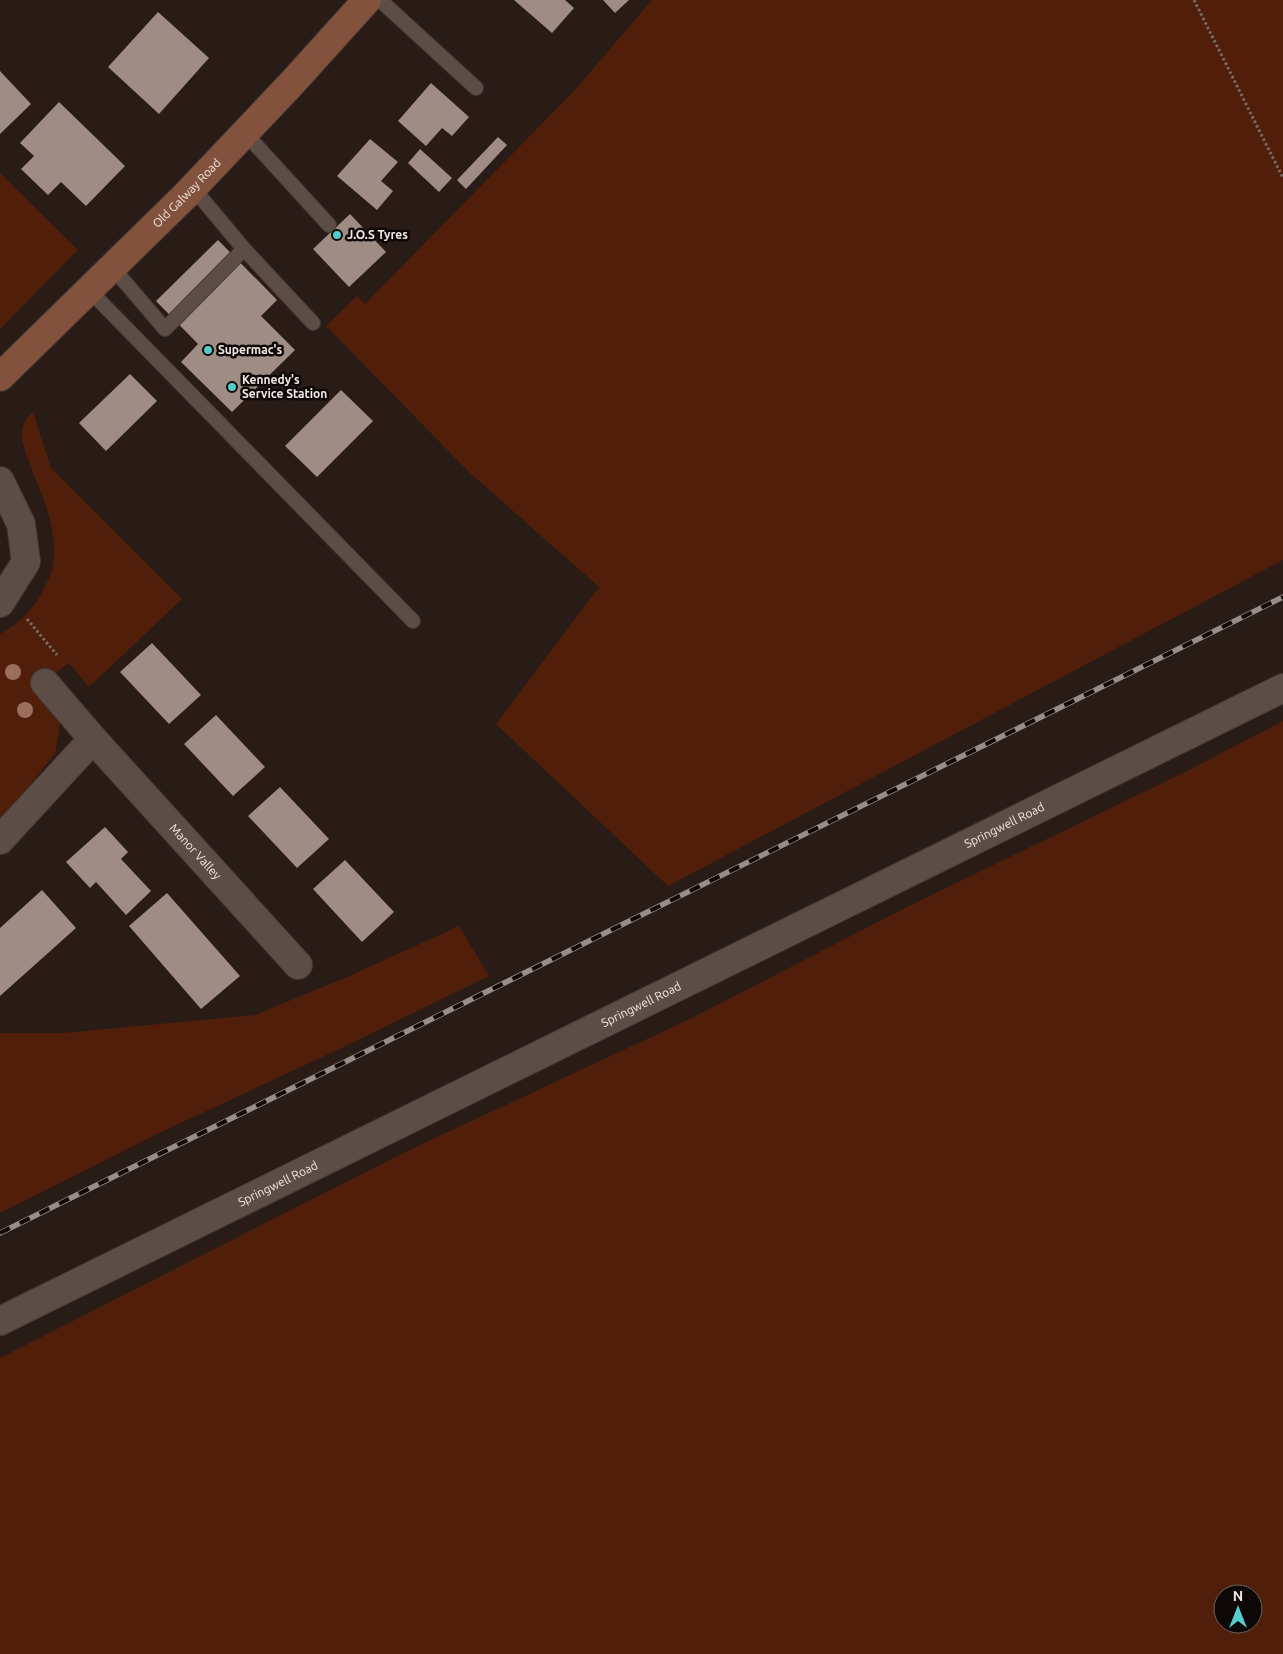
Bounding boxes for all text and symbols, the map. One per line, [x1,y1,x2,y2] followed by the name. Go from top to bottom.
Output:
[150,156,223,230] street label: Old Galway Road
[347,228,408,241] place label: J.O.S Tyres
[331,229,343,241] marker: J.O.S Tyres
[218,343,283,356] place label: Supermac's
[202,344,214,356] marker: Supermac's
[242,373,327,400] place label: Kennedy's Service Station
[226,381,238,393] marker: Kennedy's Service Station
[962,800,1046,850] street label: Springwell Road
[167,821,224,882] street label: Manor Valley
[599,979,683,1029] street label: Springwell Road
[236,1158,320,1209] street label: Springwell Road
[1213,1584,1263,1634] north arrow
[1233,1588,1243,1604] text: N

